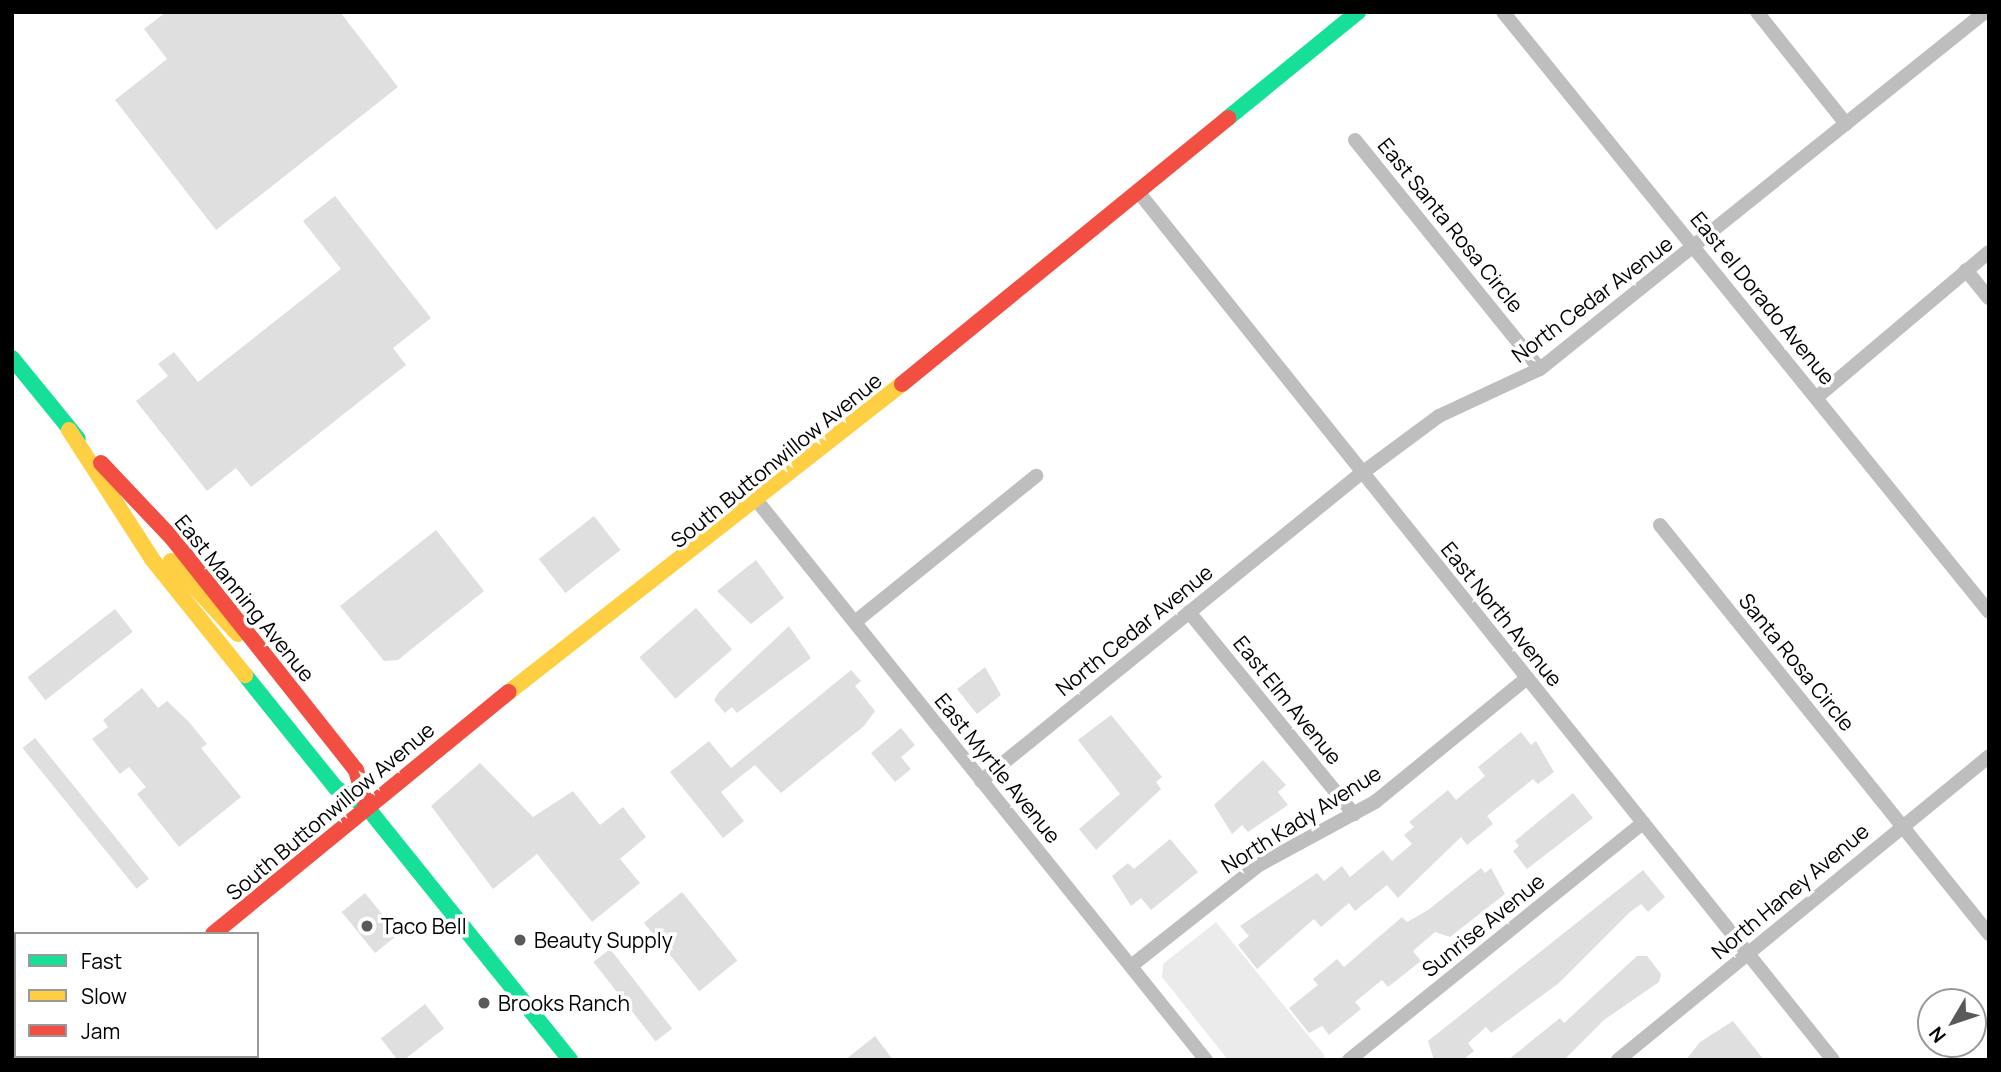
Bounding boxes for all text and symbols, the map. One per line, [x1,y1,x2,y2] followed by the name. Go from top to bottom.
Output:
[1373,133,1529,317] street label: East Santa Rosa Circle
[1686,207,1840,389] street label: East el Dorado Avenue
[1507,230,1677,368] street label: North Cedar Avenue
[666,367,886,553] street label: South Buttonwillow Avenue
[170,509,320,687] street label: East Manning Avenue
[1436,537,1568,691] street label: East North Avenue
[1050,559,1218,701] street label: North Cedar Avenue
[1734,588,1860,736] street label: Santa Rosa Circle
[1228,631,1348,769] street label: East Elm Avenue
[930,688,1066,848] street label: East Myrtle Avenue
[221,717,439,905] street label: South Buttonwillow Avenue
[1217,760,1385,878] street label: North Kady Avenue
[1706,818,1874,964] street label: North Haney Avenue
[1417,868,1549,982] street label: Sunrise Avenue
[381,913,467,939] place label: Taco Bell
[359,918,375,934] marker: Taco Bell
[534,927,673,953] place label: Beauty Supply
[14,932,259,1058] legend
[512,932,528,948] marker: Beauty Supply
[81,947,122,975] text: Fast
[81,982,127,1010] text: Slow
[1917,988,1987,1058] north arrow
[498,990,630,1016] place label: Brooks Ranch
[476,995,492,1011] marker: Brooks Ranch
[81,1017,120,1045] text: Jam
[1923,1021,1952,1048] text: N

